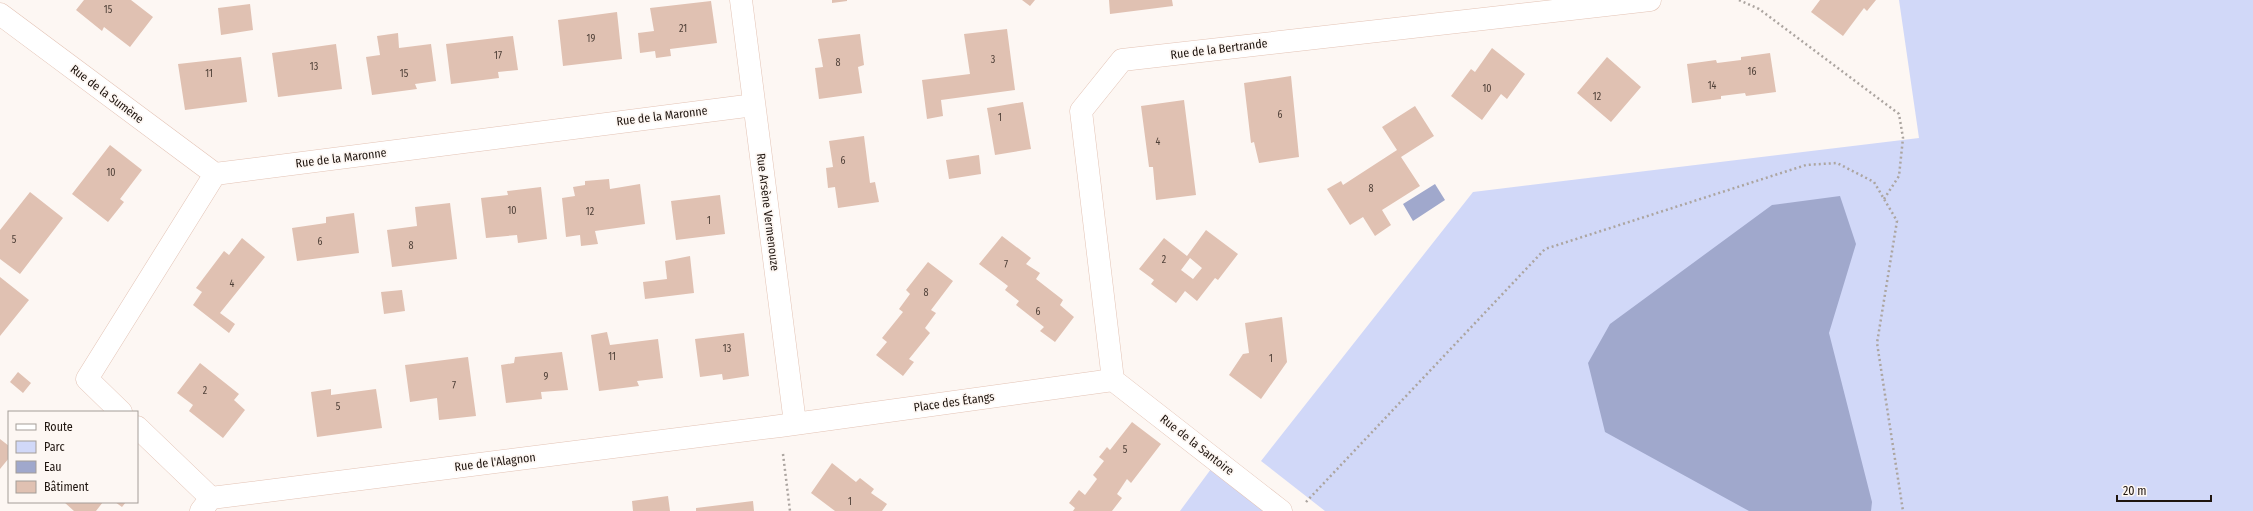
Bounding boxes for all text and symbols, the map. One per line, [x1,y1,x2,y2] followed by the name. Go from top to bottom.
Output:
[104,4,113,16] house number: 15
[679,23,687,35] house number: 21
[587,33,596,45] house number: 19
[1170,36,1268,62] street label: Rue de la Bertrande
[494,50,502,62] house number: 17
[991,54,996,66] house number: 3
[836,57,841,69] house number: 8
[310,61,319,73] house number: 13
[68,62,146,126] street label: Rue de la Sumène
[1748,66,1756,78] house number: 16
[205,68,213,80] house number: 11
[400,68,409,80] house number: 15
[1708,80,1717,92] house number: 14
[1482,83,1492,95] house number: 10
[1593,91,1602,103] house number: 12
[616,103,708,129] street label: Rue de la Maronne
[1278,109,1283,121] house number: 6
[998,112,1002,124] house number: 1
[1156,136,1161,148] house number: 4
[295,145,387,171] street label: Rue de la Maronne
[754,152,782,272] street label: Rue Arsène Vermenouze
[841,155,846,167] house number: 6
[106,167,116,179] house number: 10
[1369,183,1374,195] house number: 8
[507,205,517,217] house number: 10
[586,206,595,218] house number: 12
[707,215,711,227] house number: 1
[12,234,17,246] house number: 5
[318,236,323,248] house number: 6
[409,240,414,252] house number: 8
[1162,254,1167,266] house number: 2
[1004,259,1008,271] house number: 7
[230,278,235,290] house number: 4
[924,287,929,299] house number: 8
[1036,306,1041,318] house number: 6
[723,343,732,355] house number: 13
[608,351,616,363] house number: 11
[1269,353,1273,365] house number: 1
[544,371,549,383] house number: 9
[452,380,456,392] house number: 7
[203,385,208,397] house number: 2
[913,388,995,415] street label: Place des Étangs
[336,401,341,413] house number: 5
[8,411,138,503] legend
[1157,412,1237,478] street label: Rue de la Santoire
[44,420,73,434] text: Route
[44,440,65,454] text: Parc
[1123,444,1128,456] house number: 5
[454,450,536,474] street label: Rue de l'Alagnon
[44,460,62,474] text: Eau
[2117,477,2211,503] scale bar
[44,480,89,494] text: Bâtiment
[2123,484,2147,498] text: 20 m
[848,496,852,508] house number: 1

